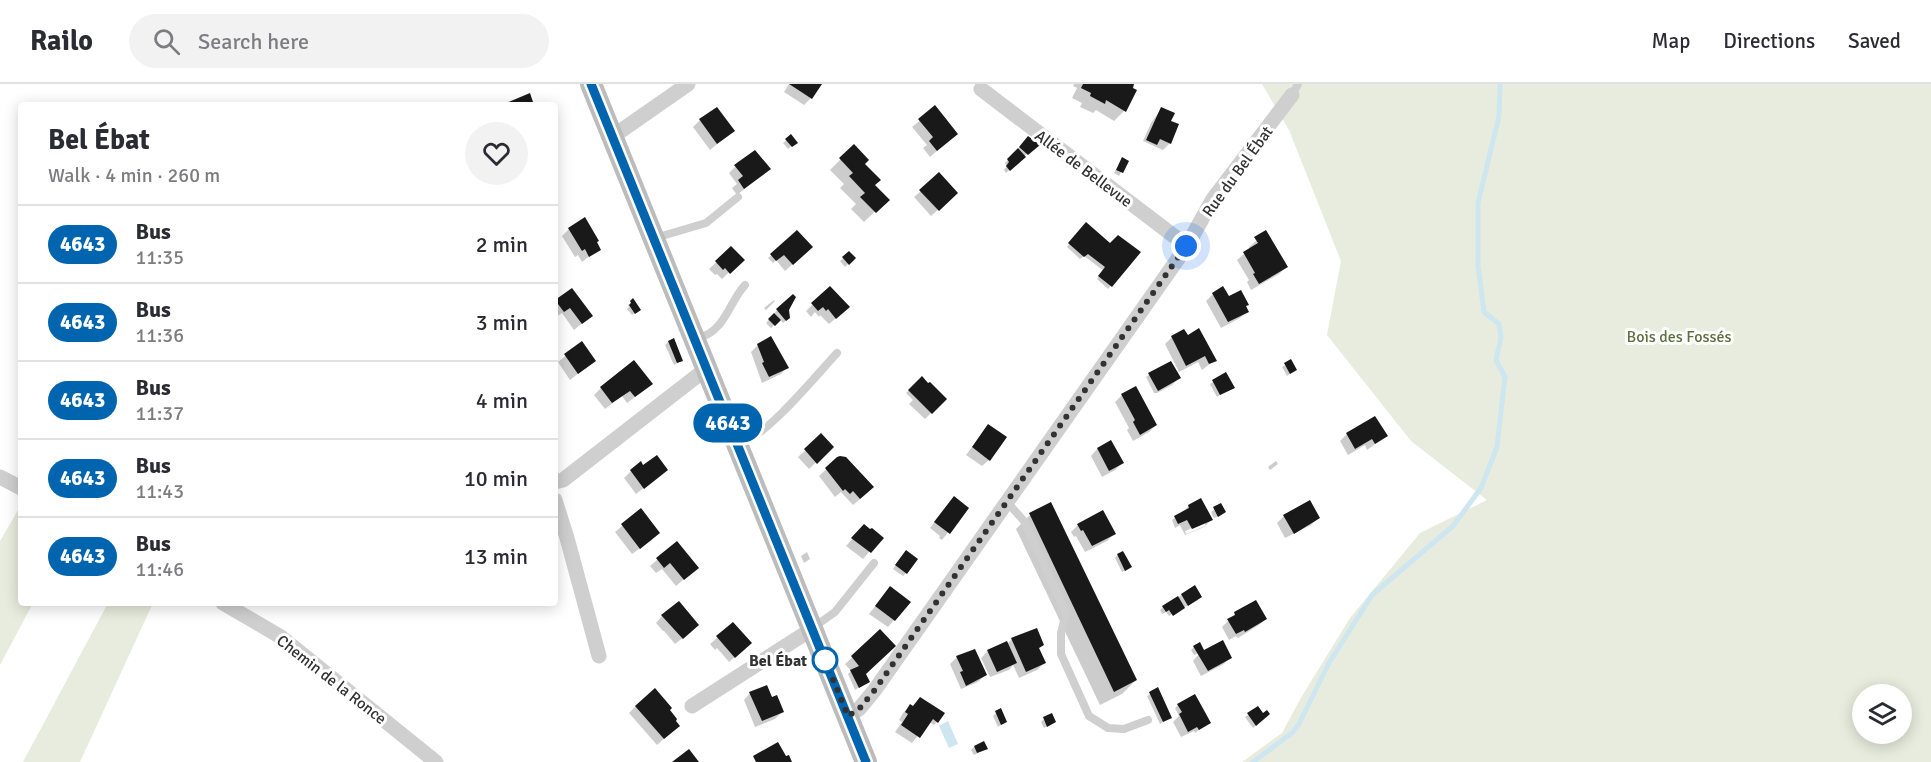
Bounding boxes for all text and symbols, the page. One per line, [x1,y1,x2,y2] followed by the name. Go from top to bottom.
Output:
[129,14,549,68] search box
[30,24,93,58] text: Railo
[150,25,183,58] icon: search
[198,28,309,55] text: Search here
[1652,28,1690,54] text: Map
[1723,28,1815,54] text: Directions
[1848,28,1901,54] text: Saved
[465,122,528,185] button: heart
[1198,122,1278,221] street label: Rue du Bel Ébat
[48,123,150,157] text: Bel Ébat
[1031,126,1136,212] street label: Allée de Bellevue
[48,163,220,188] text: Walk · 4 min · 260 m
[135,218,171,245] text: Bus
[60,231,105,257] text: 4643
[476,231,528,258] text: 2 min
[1171,231,1201,261] your location
[135,245,184,270] text: 11:35
[135,296,171,323] text: Bus
[60,309,105,335] text: 4643
[476,309,528,336] text: 3 min
[135,323,184,348] text: 11:36
[1626,327,1732,347] park label: Bois des Fossés
[135,374,171,401] text: Bus
[60,387,105,413] text: 4643
[476,387,528,414] text: 4 min
[135,401,184,426] text: 11:37
[686,404,770,442] line badge: 4643
[705,410,751,436] text: 4643
[135,452,171,479] text: Bus
[60,465,105,491] text: 4643
[464,465,528,492] text: 10 min
[135,479,184,504] text: 11:43
[135,530,171,557] text: Bus
[60,543,105,569] text: 4643
[464,543,528,570] text: 13 min
[135,557,184,582] text: 11:46
[272,631,390,729] street label: Chemin de la Ronce
[812,647,838,673] marker: Bel Ébat
[749,651,807,671] place label: Bel Ébat
[1852,684,1912,744] map controls
[1852,684,1912,744] button: layers

